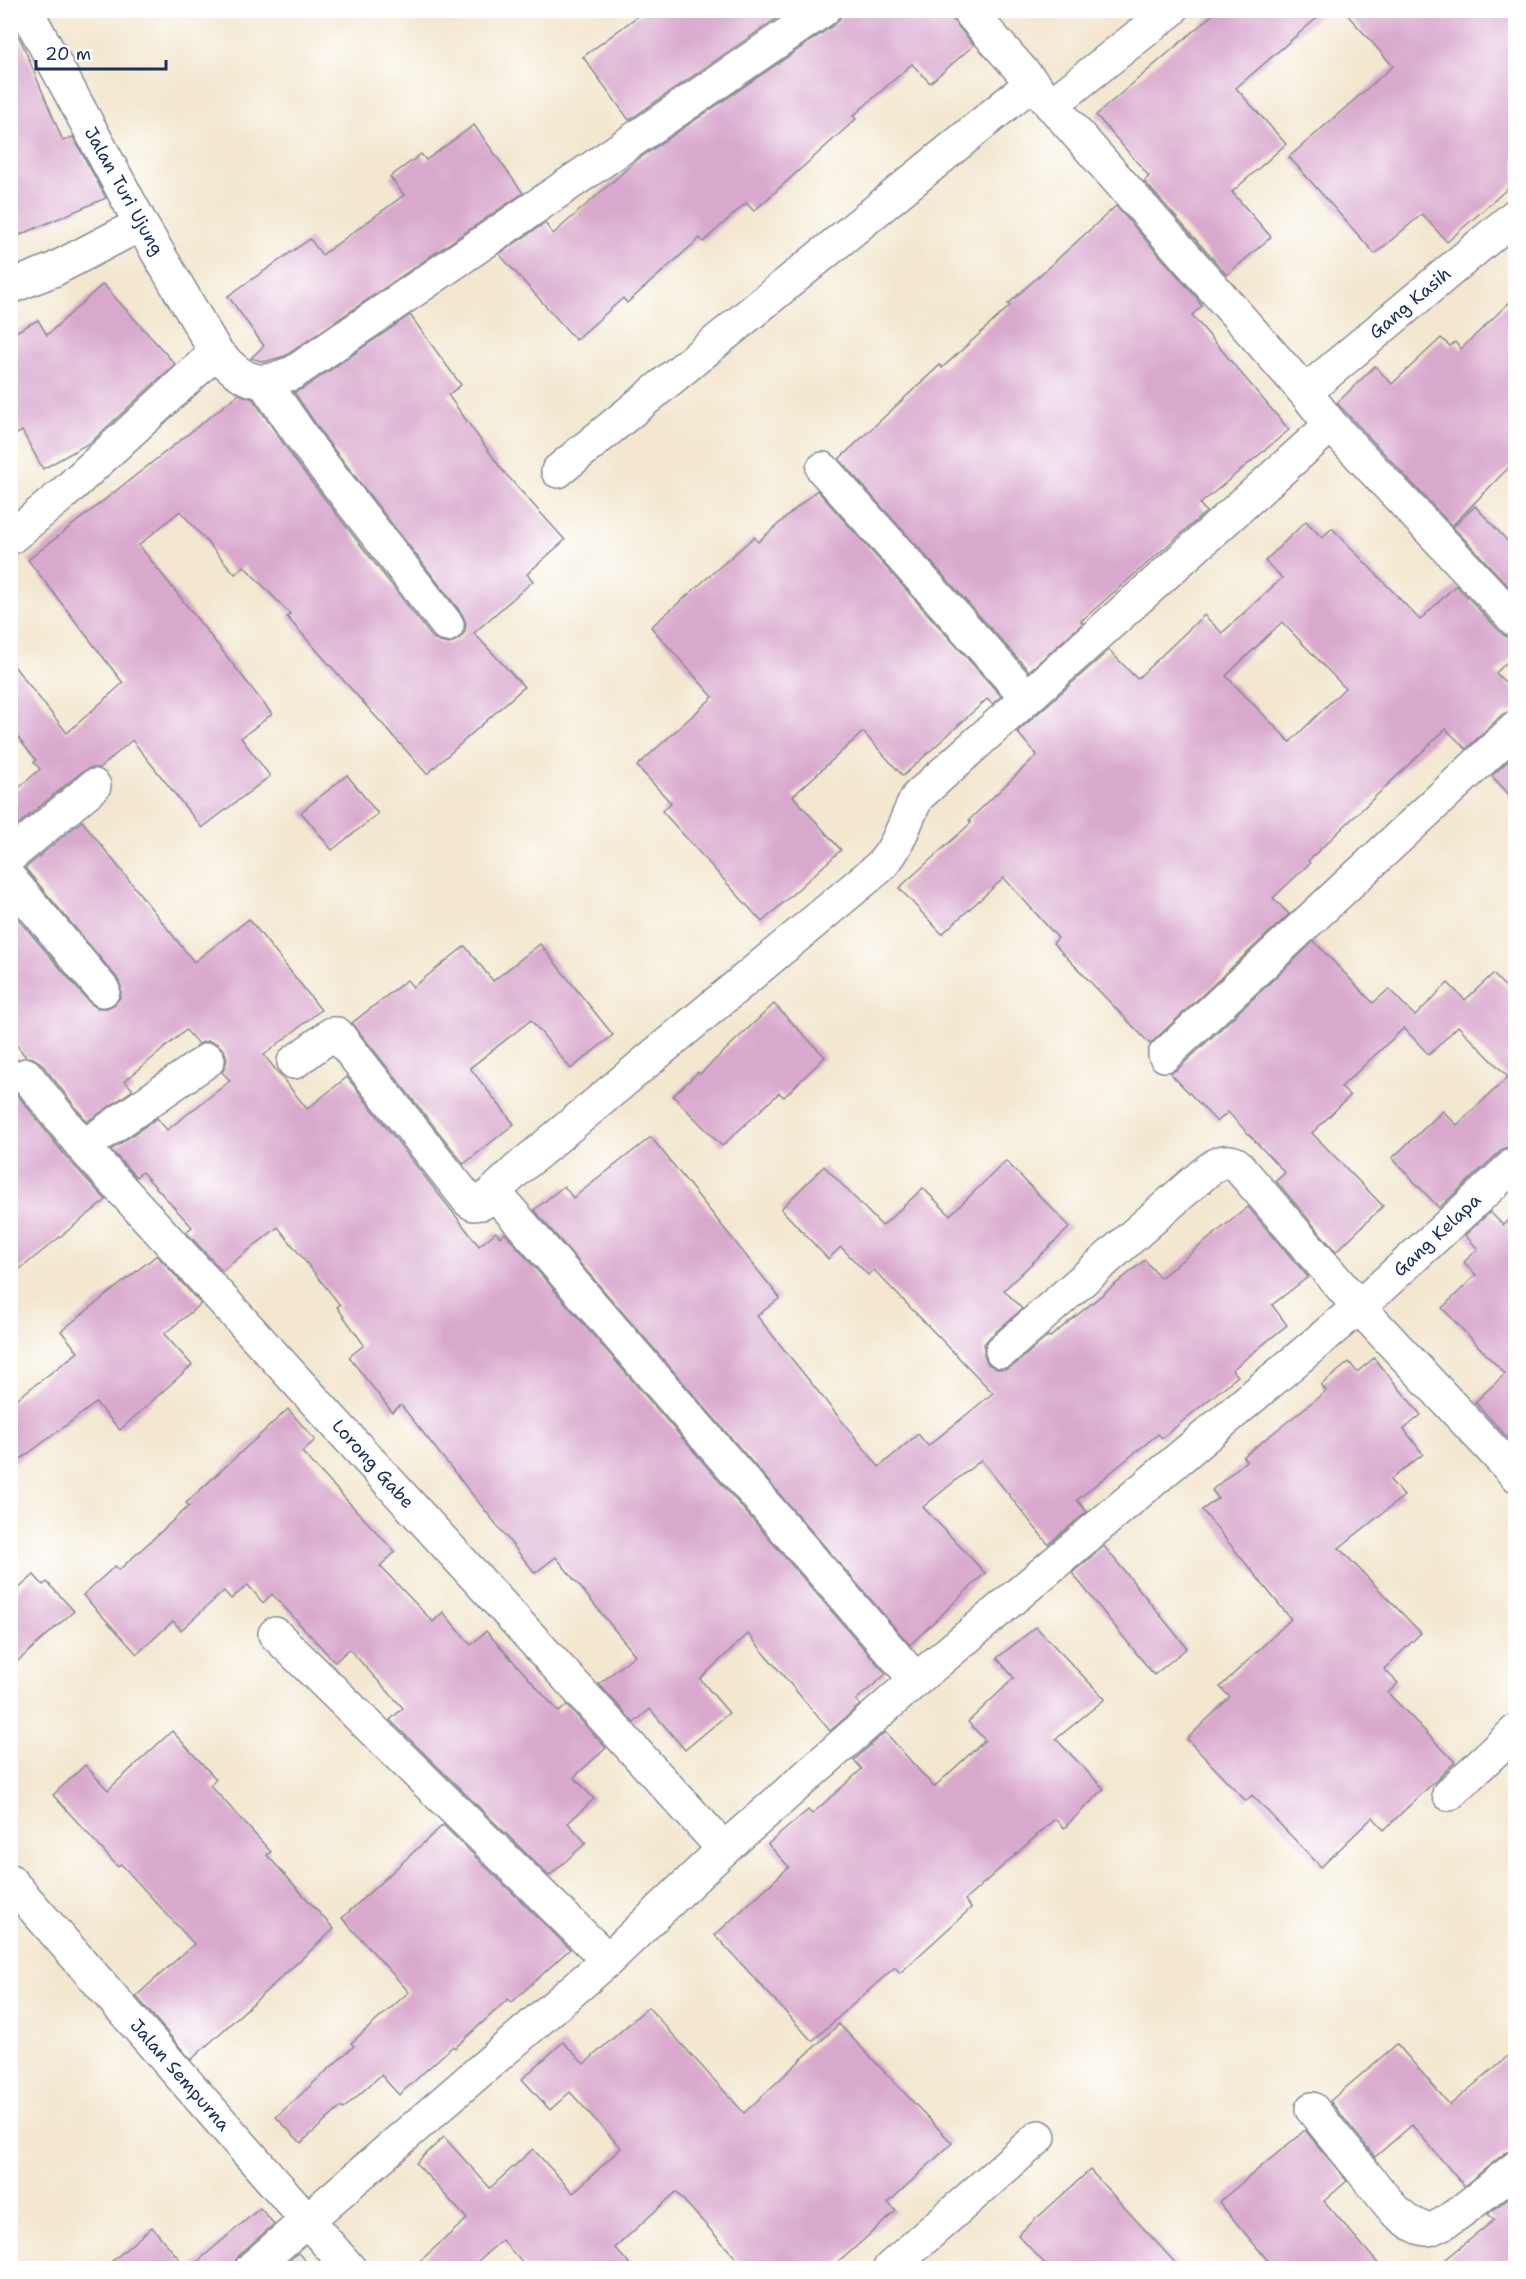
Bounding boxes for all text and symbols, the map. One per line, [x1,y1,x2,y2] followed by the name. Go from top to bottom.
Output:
[36,33,166,71] scale bar
[45,42,91,66] text: 20 m
[79,122,169,260] street label: Jalan Turi Ujung
[1364,262,1456,344] street label: Gang Kasih
[1388,1188,1486,1282] street label: Gang Kelapa
[327,1414,419,1514] street label: Lorong Gabe
[125,2014,235,2136] street label: Jalan Sempurna

